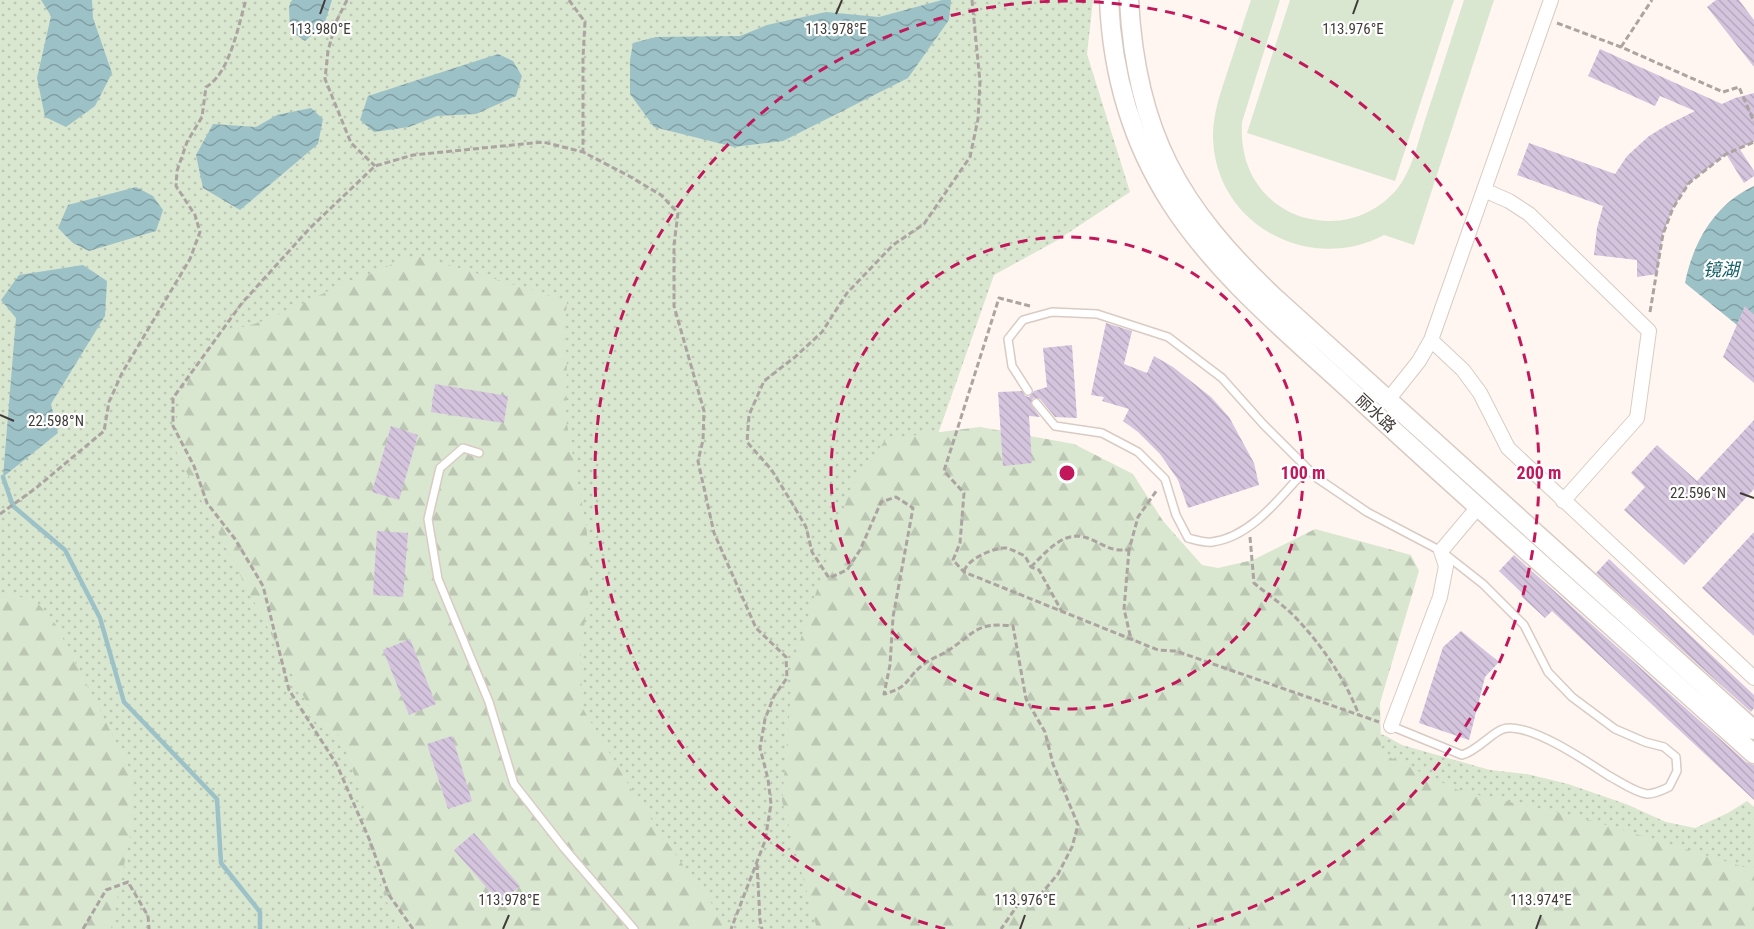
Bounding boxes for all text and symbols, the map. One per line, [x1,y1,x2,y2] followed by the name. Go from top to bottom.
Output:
[289,20,351,38] text: 113.980°E
[805,20,867,38] text: 113.978°E
[1322,20,1384,38] text: 113.976°E
[1703,259,1742,280] water label: 镜湖
[1352,390,1400,436] street label: 丽水路
[28,412,84,430] text: 22.598°N
[1281,462,1325,483] text: 100 m
[1517,462,1561,483] text: 200 m
[1057,463,1077,483] centre of rings
[1670,484,1726,502] text: 22.596°N
[478,891,540,909] text: 113.978°E
[994,891,1056,909] text: 113.976°E
[1510,891,1572,909] text: 113.974°E

